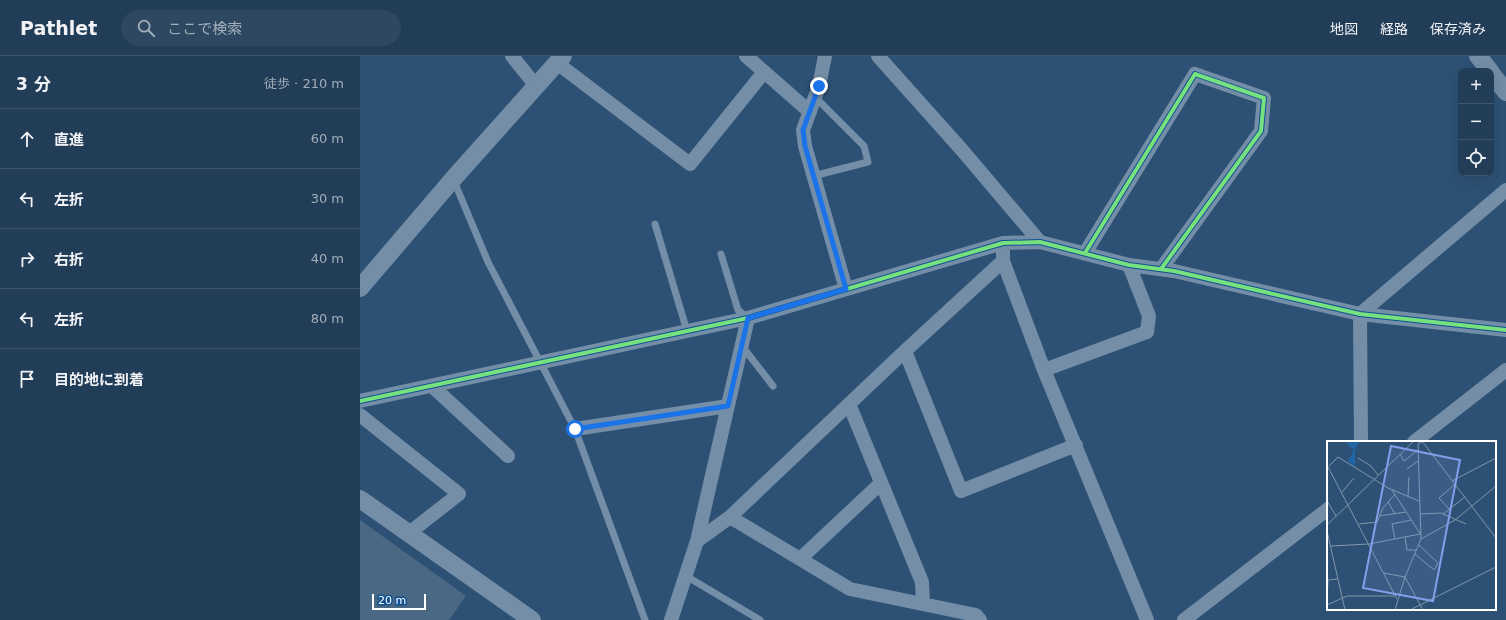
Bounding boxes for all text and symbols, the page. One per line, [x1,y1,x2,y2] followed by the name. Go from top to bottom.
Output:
[121,10,401,46] search box
[20,17,97,39] text: Pathlet
[135,17,157,39] icon: search
[167,20,242,38] text: ここで検索
[1330,21,1358,37] text: 地図
[1380,21,1408,37] text: 経路
[1430,21,1486,37] text: 保存済み
[1458,68,1494,176] map controls
[1458,68,1494,104] button: +
[16,74,51,94] text: 3 分
[264,76,344,91] text: 徒歩 · 210 m
[810,77,828,95] route end
[1458,104,1494,140] button: −
[16,128,38,150] icon: ahead
[54,131,84,149] text: 直進
[311,131,344,146] text: 60 m
[1458,140,1494,176] button: locate
[16,188,38,210] icon: left
[54,191,84,209] text: 左折
[311,191,344,206] text: 30 m
[16,248,38,270] icon: right
[54,251,84,269] text: 右折
[311,251,344,266] text: 40 m
[16,308,38,330] icon: left
[54,311,84,329] text: 左折
[311,311,344,326] text: 80 m
[16,368,38,390] icon: arrive
[54,371,144,389] text: 目的地に到着
[566,420,584,438] route start
[1327,441,1496,610] inset map
[372,592,426,611] scale bar
[378,594,406,607] text: 20 m

